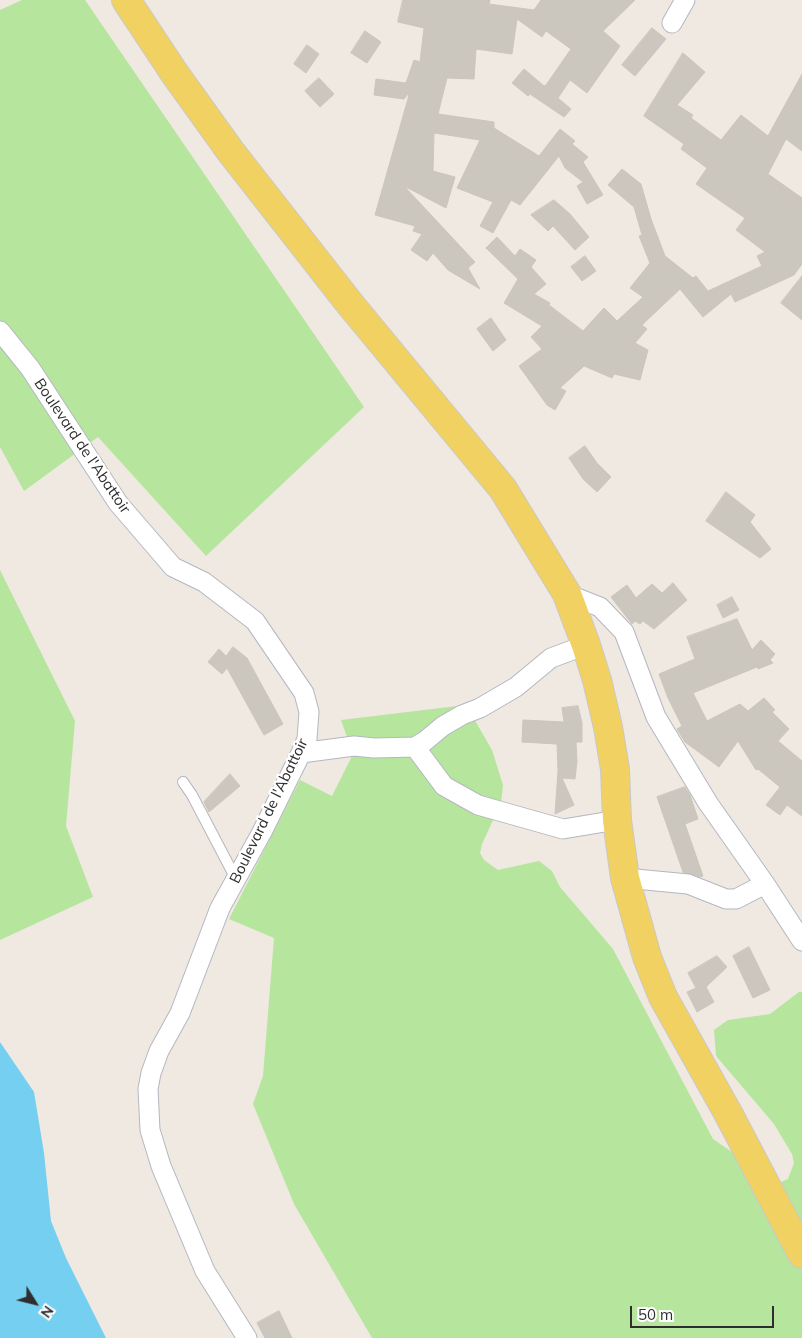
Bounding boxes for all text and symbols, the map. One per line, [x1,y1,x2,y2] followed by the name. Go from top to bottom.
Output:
[30,375,134,517] street label: Boulevard de l'Abattoir
[226,736,312,886] street label: Boulevard de l'Abattoir
[10,1278,60,1328] north arrow
[632,1296,776,1328] scale bar
[37,1302,58,1321] text: N
[638,1305,673,1324] text: 50 m

